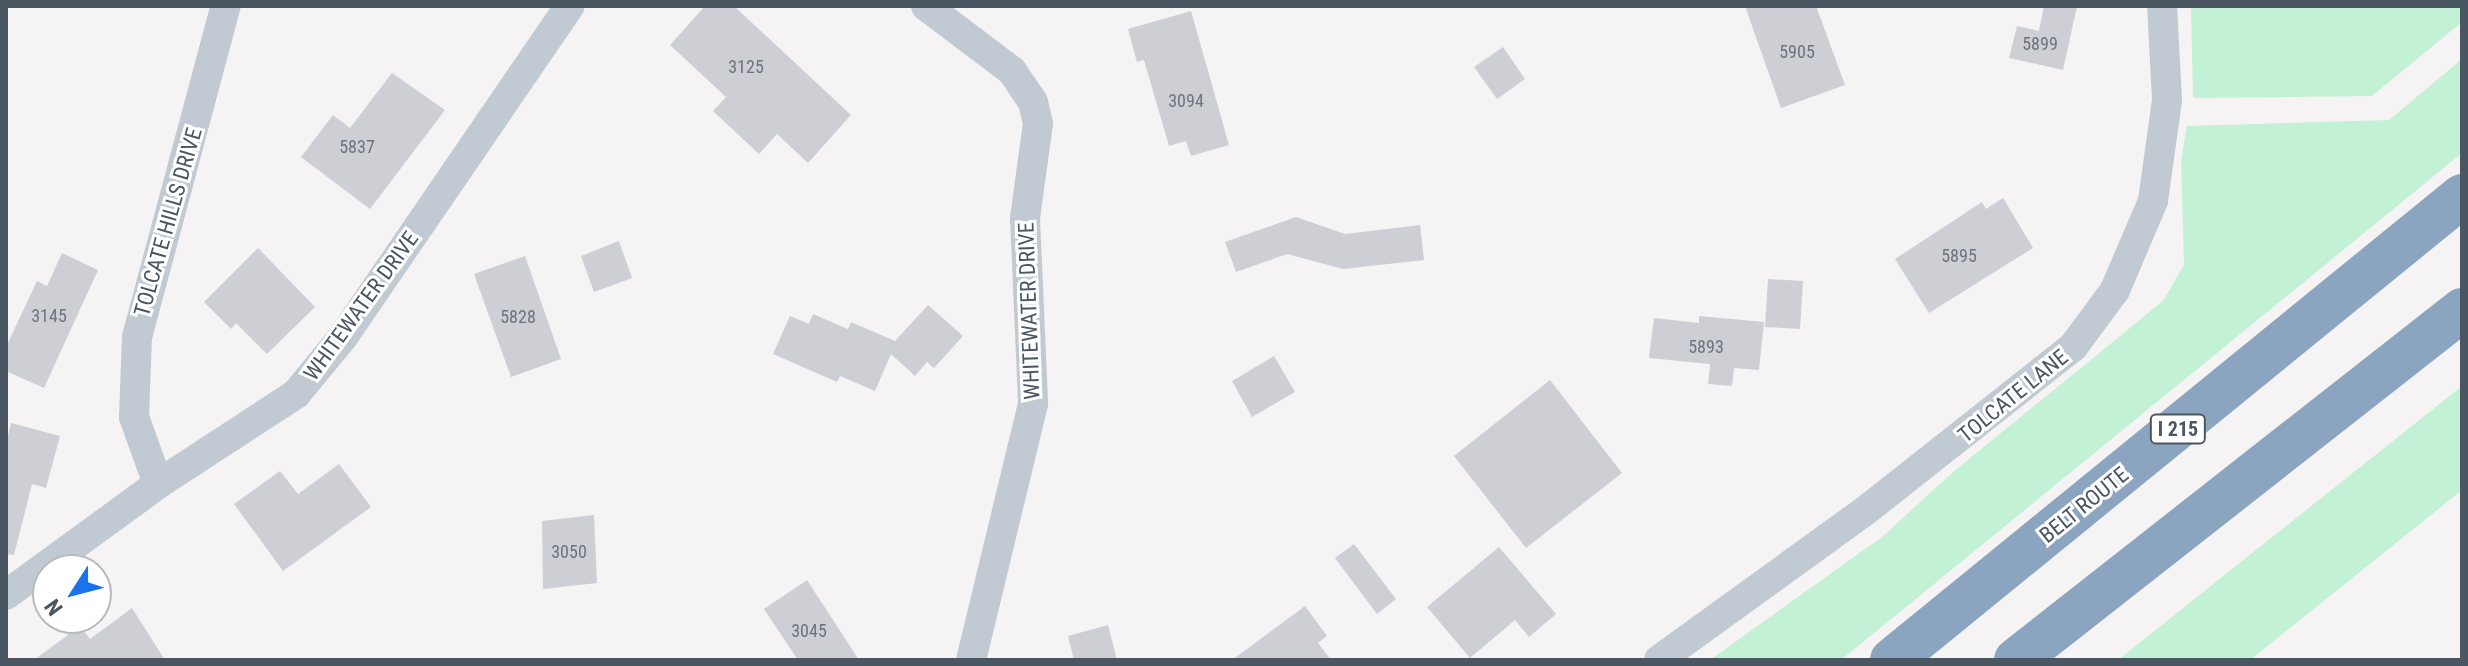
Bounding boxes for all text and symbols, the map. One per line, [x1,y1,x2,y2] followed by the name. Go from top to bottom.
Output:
[2022,33,2058,55] house number: 5899
[1779,41,1815,63] house number: 5905
[728,56,764,78] house number: 3125
[1168,90,1204,112] house number: 3094
[128,125,208,319] street label: TOLCATE HILLS DRIVE
[339,136,375,158] house number: 5837
[1013,222,1045,400] street label: WHITEWATER DRIVE
[298,226,424,386] street label: WHITEWATER DRIVE
[1941,245,1977,267] house number: 5895
[31,305,67,327] house number: 3145
[500,306,536,328] house number: 5828
[1688,336,1724,358] house number: 5893
[1953,344,2073,448] street label: TOLCATE LANE
[2148,413,2208,445] road number: I 215
[2034,461,2134,549] street label: BELT ROUTE
[551,541,587,563] house number: 3050
[32,554,112,634] north arrow
[40,594,68,620] text: N
[791,620,827,642] house number: 3045

